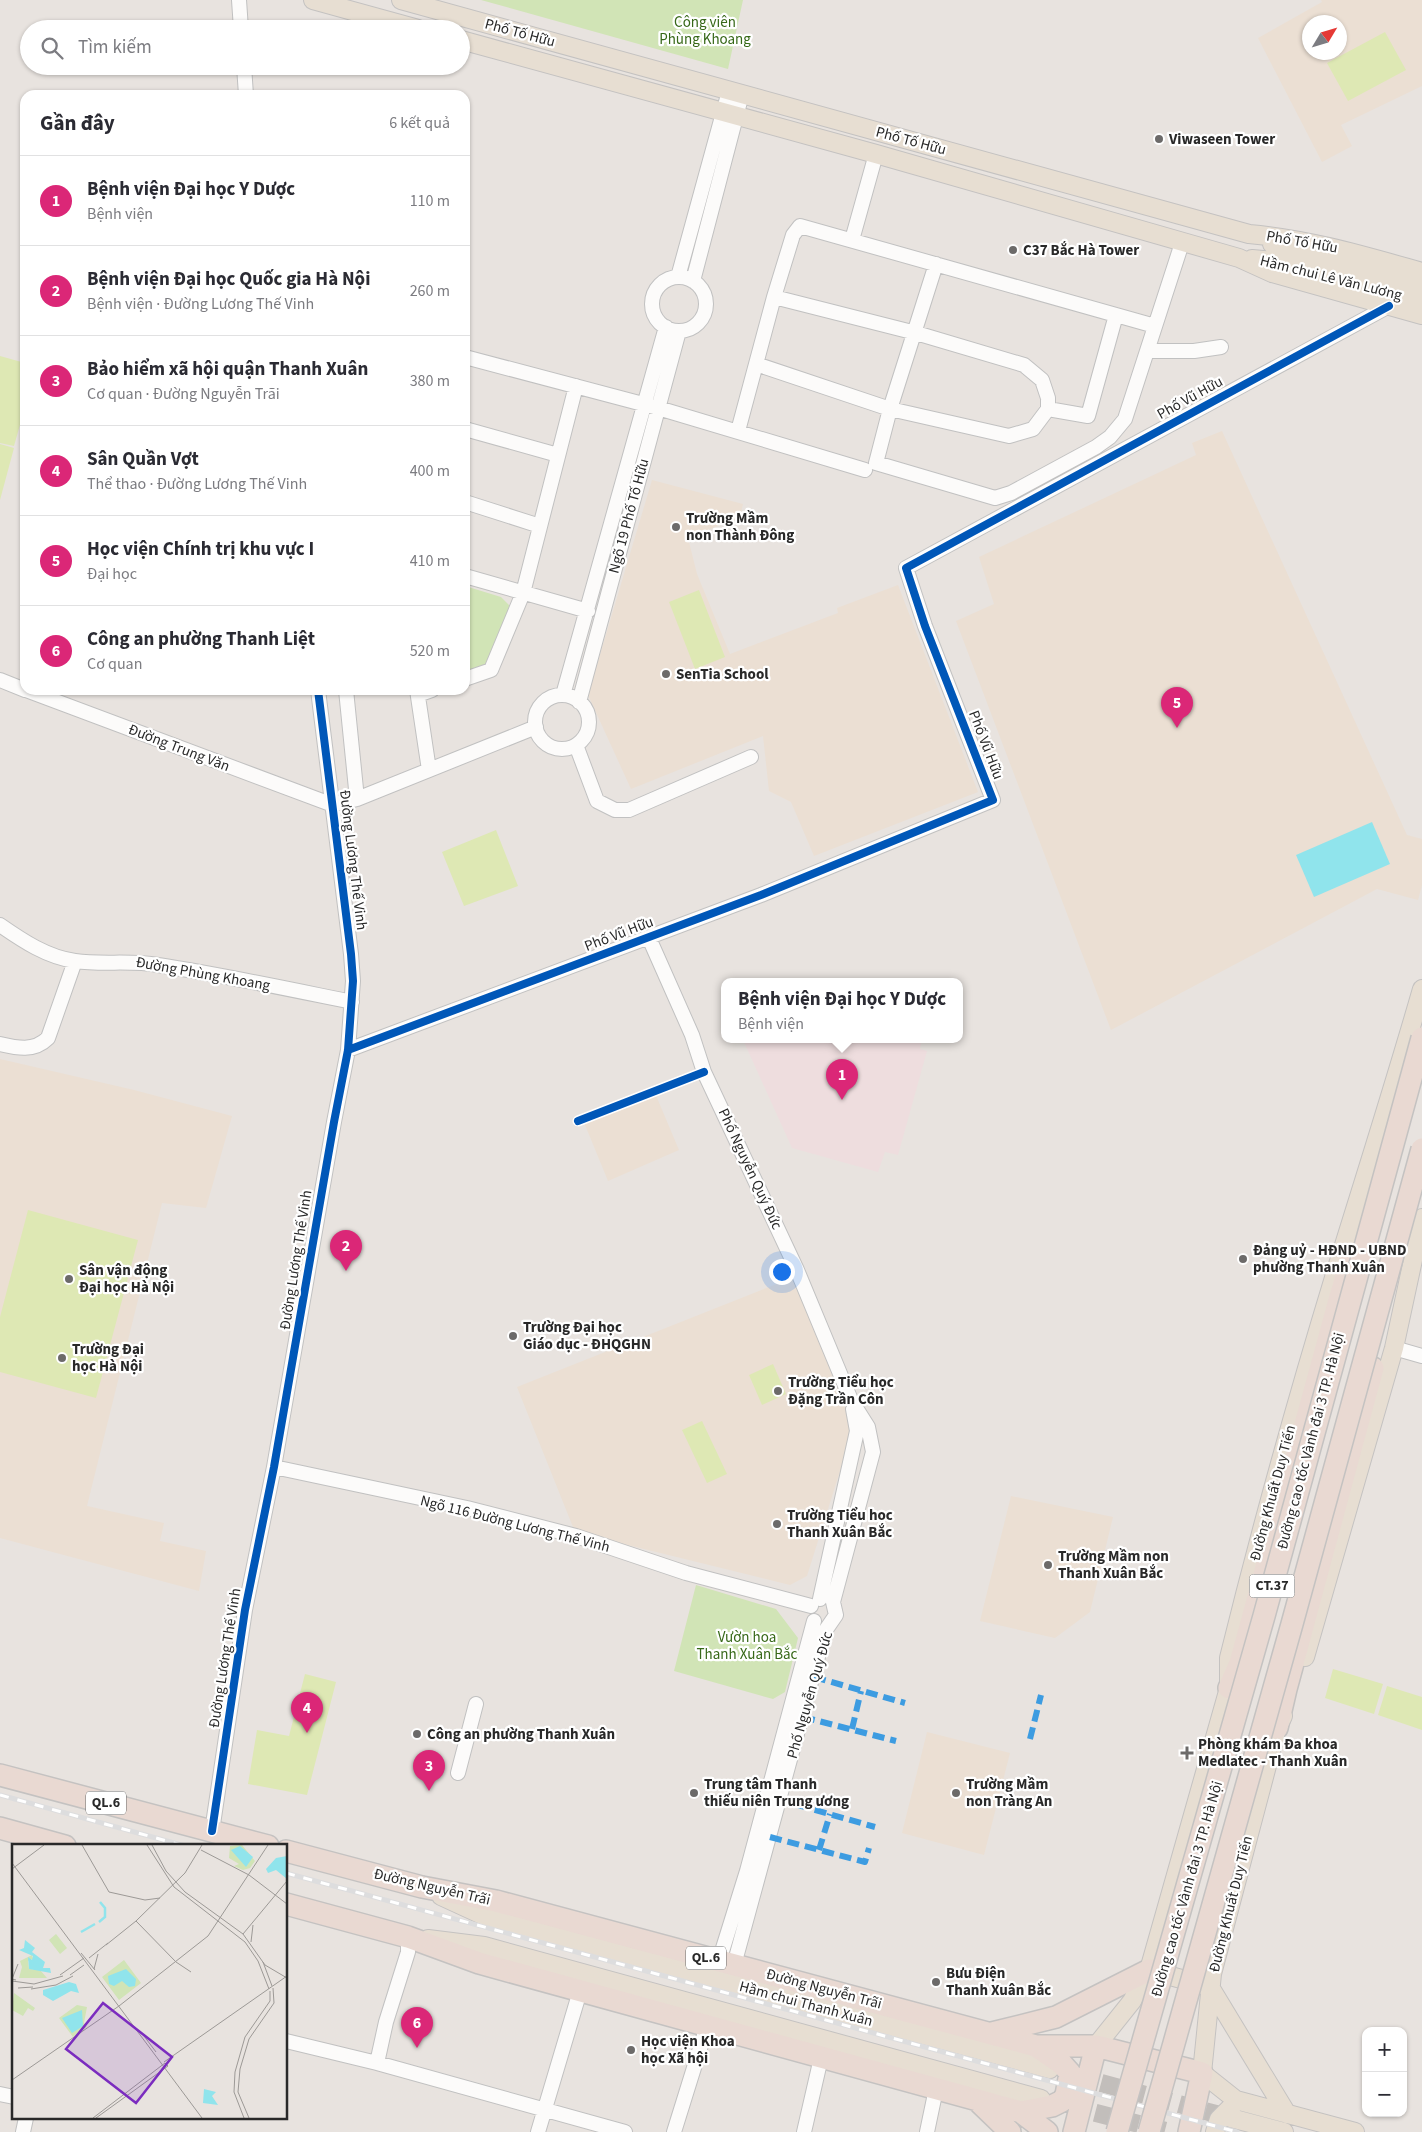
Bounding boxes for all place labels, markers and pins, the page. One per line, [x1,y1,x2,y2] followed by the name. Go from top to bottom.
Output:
[1168,129,1275,150] place label: Viwaseen Tower
[1153,133,1165,145] marker: Viwaseen Tower
[1023,240,1139,261] place label: C37 Bắc Hà Tower
[1007,244,1019,256] marker: C37 Bắc Hà Tower
[686,508,794,546] place label: Trường Mầm non Thành Đông
[670,521,682,533] marker: Trường Mầm non Thành Đông
[676,664,769,685] place label: SenTia School
[660,668,672,680] marker: SenTia School
[1161,687,1193,728] pin: 5
[826,1059,858,1100] pin: 1
[330,1230,362,1271] pin: 2
[1253,1240,1407,1278] place label: Đảng uỷ - HĐND - UBND phường Thanh Xuân
[1237,1253,1249,1265] marker: Đảng uỷ - HĐND - UBND phường Thanh Xuân
[79,1260,174,1298] place label: Sân vận động Đại học Hà Nội
[63,1273,75,1285] marker: Sân vận động Đại học Hà Nội
[523,1317,651,1355] place label: Trường Đại học Giáo dục - ĐHQGHN
[507,1330,519,1342] marker: Trường Đại học Giáo dục - ĐHQGHN
[72,1339,144,1377] place label: Trường Đại học Hà Nội
[56,1352,68,1364] marker: Trường Đại học Hà Nội
[788,1372,894,1410] place label: Trường Tiểu học Đặng Trần Côn
[772,1385,784,1397] marker: Trường Tiểu học Đặng Trần Côn
[787,1505,893,1543] place label: Trường Tiểu học Thanh Xuân Bắc
[771,1518,783,1530] marker: Trường Tiểu học Thanh Xuân Bắc
[1058,1546,1169,1584] place label: Trường Mầm non Thanh Xuân Bắc
[1042,1559,1054,1571] marker: Trường Mầm non Thanh Xuân Bắc
[291,1692,323,1733] pin: 4
[427,1724,615,1745] place label: Công an phường Thanh Xuân
[411,1728,423,1740] marker: Công an phường Thanh Xuân
[1198,1734,1347,1772] place label: Phòng khám Đa khoa Medlatec - Thanh Xuân
[1180,1746,1194,1760] marker: Phòng khám Đa khoa Medlatec - Thanh Xuân
[413,1750,445,1791] pin: 3
[704,1774,849,1812] place label: Trung tâm Thanh thiếu niên Trung ương
[966,1774,1052,1812] place label: Trường Mầm non Tràng An
[688,1787,700,1799] marker: Trung tâm Thanh thiếu niên Trung ương
[950,1787,962,1799] marker: Trường Mầm non Tràng An
[946,1963,1051,2001] place label: Bưu Điện Thanh Xuân Bắc
[930,1976,942,1988] marker: Bưu Điện Thanh Xuân Bắc
[401,2007,433,2048] pin: 6
[641,2031,735,2069] place label: Học viện Khoa học Xã hội
[625,2044,637,2056] marker: Học viện Khoa học Xã hội

